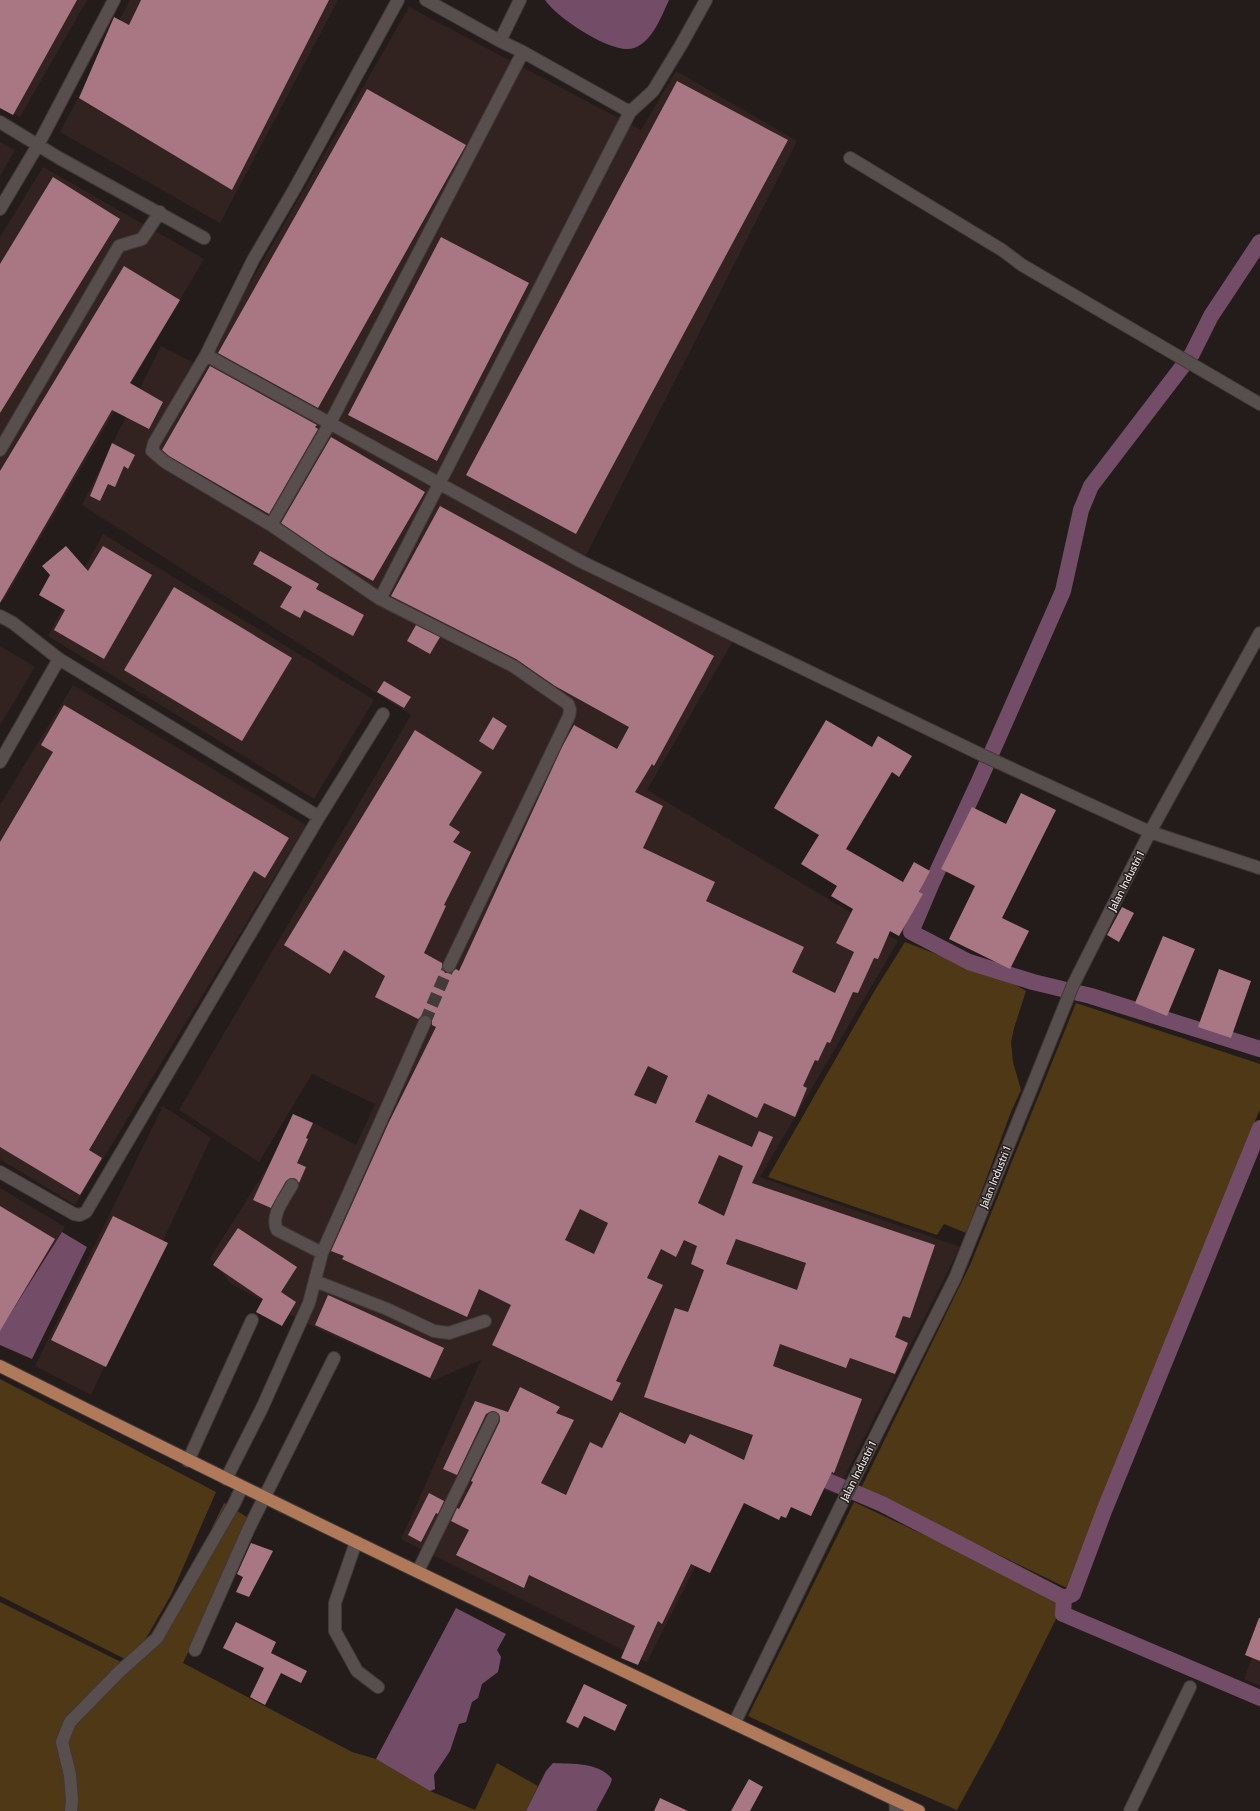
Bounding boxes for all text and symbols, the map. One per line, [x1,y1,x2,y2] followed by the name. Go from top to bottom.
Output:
[1104,849,1147,914] street label: Jalan Industri 1
[976,1144,1014,1211] street label: Jalan Industri 1
[836,1439,879,1504] street label: Jalan Industri 1

